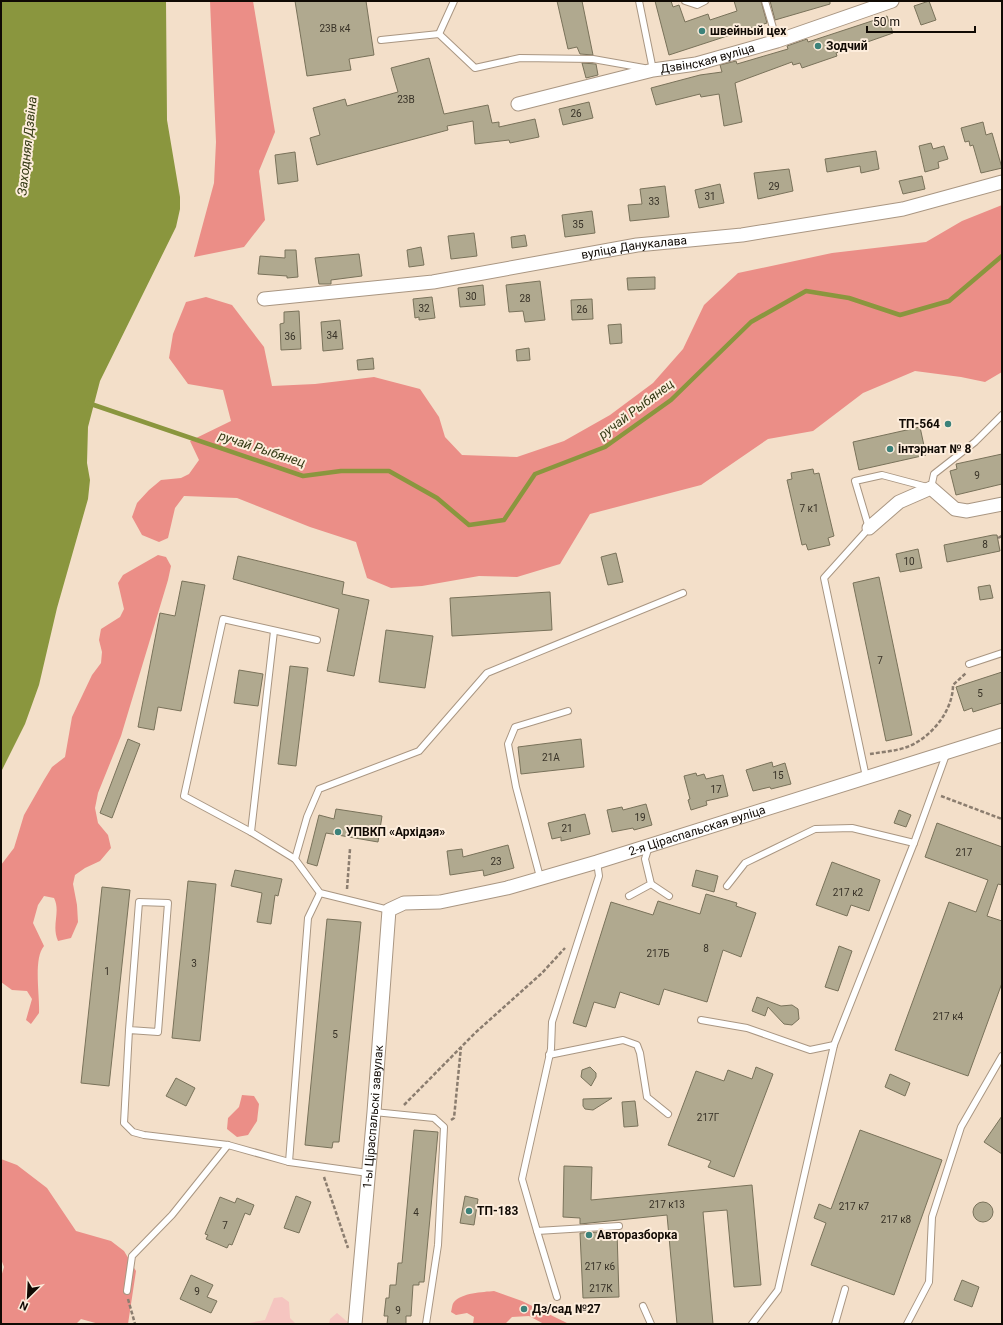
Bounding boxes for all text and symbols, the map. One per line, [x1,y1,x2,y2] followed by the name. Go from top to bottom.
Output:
[867,8,975,34] scale bar
[873,15,900,29] text: 50 m
[320,23,351,34] house number: 23В к4
[710,24,787,38] place label: швейный цех
[697,26,707,36] marker: швейный цех
[826,39,868,53] place label: Зодчий
[660,41,756,76] street label: Дзвінская вуліца
[813,41,823,51] marker: Зодчий
[397,94,415,105] house number: 23В
[14,96,40,196] water label: Заходняя Дзвіна
[570,108,582,119] house number: 26
[768,181,780,192] house number: 29
[704,191,716,202] house number: 31
[648,196,660,207] house number: 33
[572,219,584,230] house number: 35
[580,233,688,262] street label: вуліца Данукалава
[465,291,477,302] house number: 30
[519,293,531,304] house number: 28
[418,303,430,314] house number: 32
[576,304,588,315] house number: 26
[326,330,338,341] house number: 34
[284,331,296,342] house number: 36
[595,376,677,443] water label: ручай Рыбянец
[899,417,940,431] place label: ТП-564
[943,419,953,429] marker: ТП-564
[216,428,307,470] water label: ручай Рыбянец
[898,442,971,456] place label: інтэрнат № 8
[885,444,895,454] marker: інтэрнат № 8
[974,470,980,481] house number: 9
[799,503,819,514] house number: 7 к1
[982,539,988,550] house number: 8
[903,556,915,567] house number: 10
[877,655,883,666] house number: 7
[977,688,983,699] house number: 5
[542,752,560,763] house number: 21А
[772,770,784,781] house number: 15
[710,784,722,795] house number: 17
[627,803,767,859] street label: 2-я Ціраспальская вуліца
[634,812,646,823] house number: 19
[561,823,573,834] house number: 21
[346,825,445,839] place label: УПВКП «Архідэя»
[333,827,343,837] marker: УПВКП «Архідэя»
[956,847,973,858] house number: 217
[490,856,502,867] house number: 23
[833,887,864,898] house number: 217 к2
[703,943,709,954] house number: 8
[646,948,670,959] house number: 217Б
[191,958,197,969] house number: 3
[104,966,110,977] house number: 1
[933,1011,964,1022] house number: 217 к4
[332,1029,338,1040] house number: 5
[360,1044,386,1189] street label: 1-ы Ціраспальскі завулак
[697,1112,720,1123] house number: 217Г
[649,1199,685,1210] house number: 217 к13
[839,1201,870,1212] house number: 217 к7
[477,1204,518,1218] place label: ТП-183
[464,1206,474,1216] marker: ТП-183
[413,1207,419,1218] house number: 4
[881,1214,912,1225] house number: 217 к8
[222,1220,228,1231] house number: 7
[597,1228,678,1242] place label: Авторазборка
[584,1230,594,1240] marker: Авторазборка
[585,1261,616,1272] house number: 217 к6
[8,1277,48,1317] north arrow
[589,1283,613,1294] house number: 217К
[194,1286,200,1297] house number: 9
[18,1298,30,1313] text: N
[532,1302,601,1316] place label: Дз/сад №27
[519,1304,529,1314] marker: Дз/сад №27
[395,1305,401,1316] house number: 9

